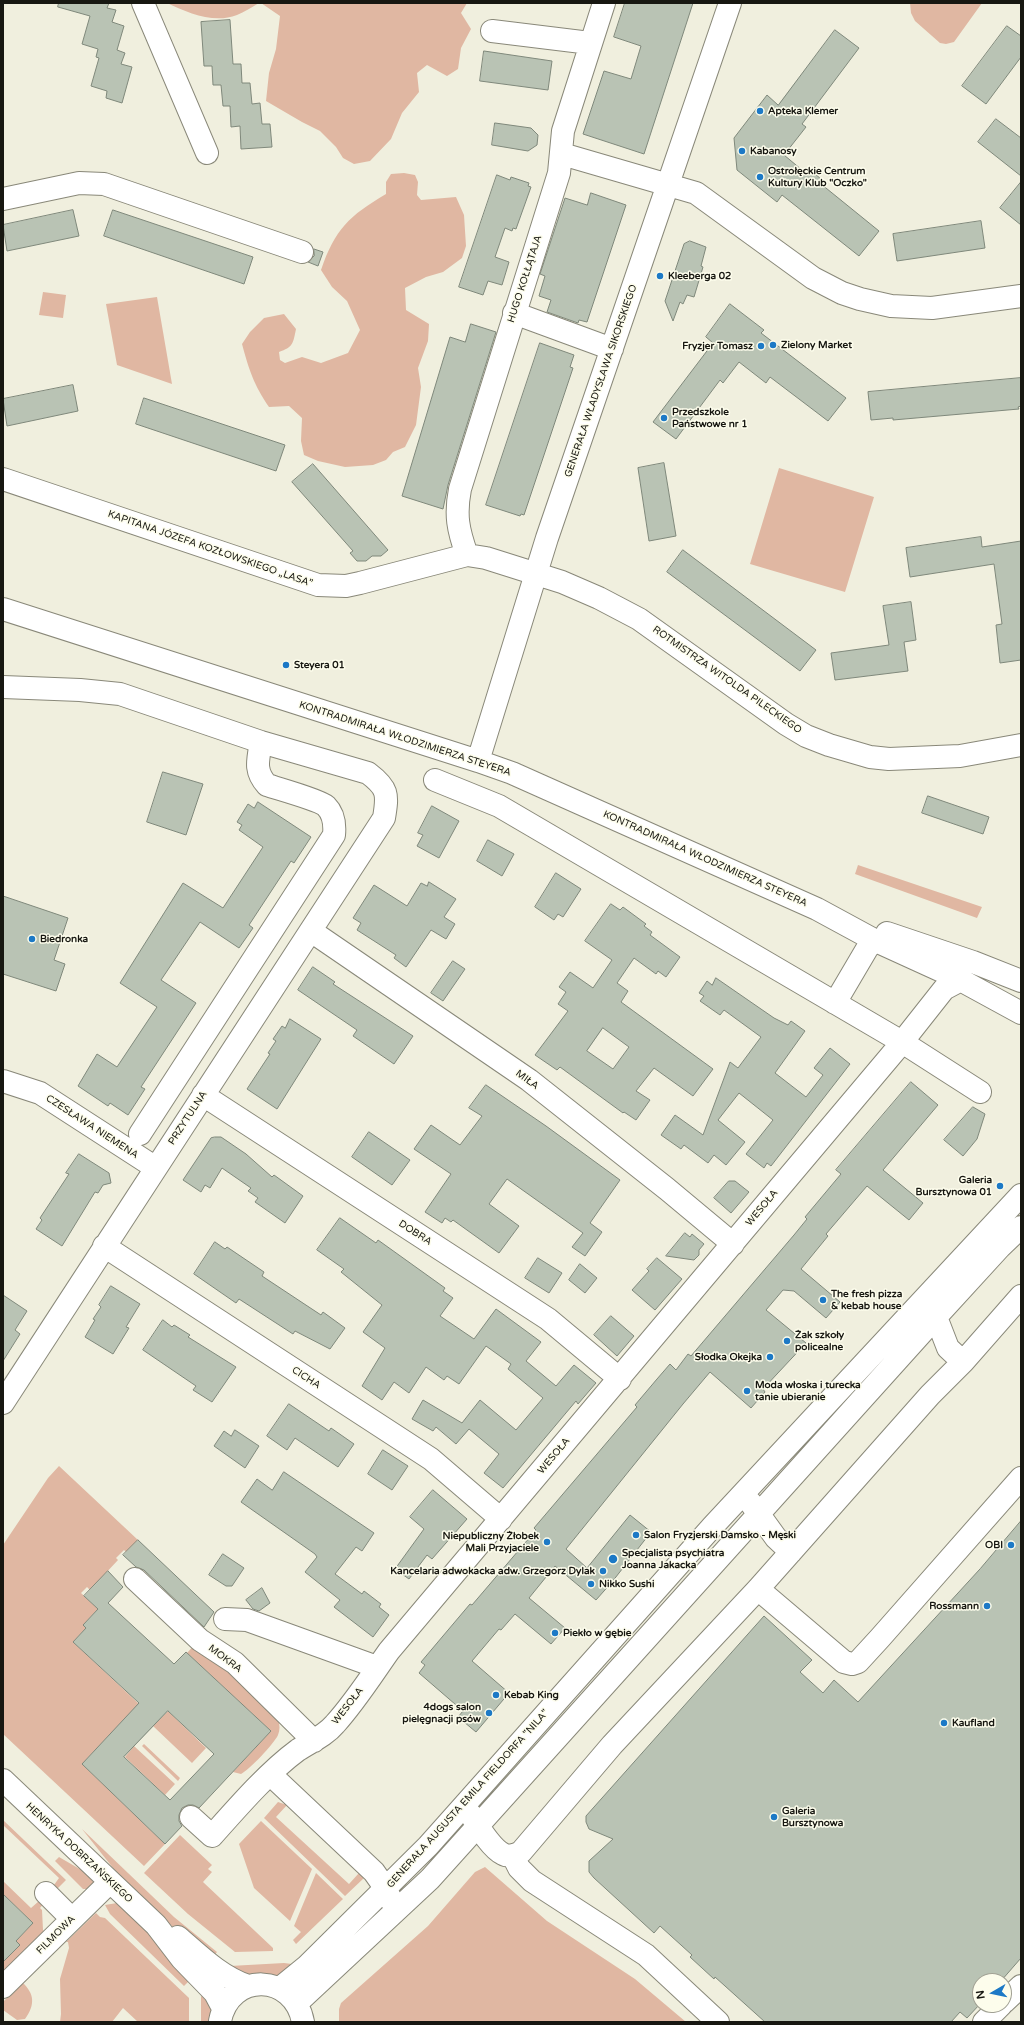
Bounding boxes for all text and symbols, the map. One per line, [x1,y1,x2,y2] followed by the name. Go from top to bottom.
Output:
[768,105,838,117] place label: Apteka Klemer
[755,106,765,116] marker: Apteka Klemer
[750,145,797,157] place label: Kabanosy
[737,146,747,156] marker: Kabanosy
[768,165,867,188] place label: Ostrołęckie Centrum Kultury Klub "Oczko"
[755,172,765,182] marker: Ostrołęckie Centrum Kultury Klub "Oczko"
[505,234,545,324] street label: HUGO KOŁŁĄTAJA
[668,270,731,282] place label: Kleeberga 02
[655,271,665,281] marker: Kleeberga 02
[562,283,640,479] street label: GENERAŁA WŁADYSŁAWA SIKORSKIEGO
[781,339,852,351] place label: Zielony Market
[682,340,753,352] place label: Fryzjer Tomasz
[768,340,778,350] marker: Zielony Market
[756,341,766,351] marker: Fryzjer Tomasz
[672,406,747,430] place label: Przedszkole Państwowe nr 1
[659,413,669,423] marker: Przedszkole Państwowe nr 1
[106,508,314,590] street label: KAPITANA JÓZEFA KOZŁOWSKIEGO „LASA”
[650,624,804,736] street label: ROTMISTRZA WITOLDA PILECKIEGO
[294,659,345,671] place label: Steyera 01
[281,660,291,670] marker: Steyera 01
[297,699,513,779] street label: KONTRADMIRAŁA WŁODZIMIERZA STEYERA
[601,808,809,910] street label: KONTRADMIRAŁA WŁODZIMIERZA STEYERA
[40,933,88,945] place label: Biedronka
[27,934,37,944] marker: Biedronka
[513,1068,541,1092] street label: MIŁA
[166,1089,210,1147] street label: PRZYTULNA
[43,1093,141,1161] street label: CZESŁAWA NIEMENA
[916,1174,992,1198] place label: Galeria Bursztynowa 01
[995,1181,1005,1191] marker: Galeria Bursztynowa 01
[743,1187,781,1229] street label: WESOŁA
[396,1218,434,1248] street label: DOBRA
[831,1288,902,1312] place label: The fresh pizza & kebab house
[818,1295,828,1305] marker: The fresh pizza & kebab house
[795,1329,844,1352] place label: Żak szkoły policealne
[782,1336,792,1346] marker: Żak szkoły policealne
[695,1351,762,1363] place label: Słodka Okejka
[765,1352,775,1362] marker: Słodka Okejka
[289,1364,323,1392] street label: CICHA
[755,1379,861,1402] place label: Moda włoska i turecka tanie ubieranie
[742,1386,752,1396] marker: Moda włoska i turecka tanie ubieranie
[535,1435,573,1477] street label: WESOŁA
[644,1529,796,1541] place label: Salon Fryzjerski Damsko - Męski
[442,1530,539,1554] place label: Niepubliczny Żłobek Mali Przyjaciele
[631,1530,641,1540] marker: Salon Fryzjerski Damsko - Męski
[542,1537,552,1547] marker: Niepubliczny Żłobek Mali Przyjaciele
[985,1539,1003,1551] place label: OBI
[1006,1540,1016,1550] marker: OBI
[622,1547,724,1570] place label: Specjalista psychiatra Joanna Jakacka
[607,1553,619,1565] marker: Specjalista psychiatra Joanna Jakacka
[390,1565,595,1577] place label: Kancelaria adwokacka adw. Grzegorz Dylak
[598,1566,608,1576] marker: Kancelaria adwokacka adw. Grzegorz Dylak
[599,1578,654,1590] place label: Nikko Sushi
[586,1579,596,1589] marker: Nikko Sushi
[929,1600,979,1612] place label: Rossmann
[982,1601,992,1611] marker: Rossmann
[563,1627,631,1639] place label: Piekło w gębie
[550,1628,560,1638] marker: Piekło w gębie
[206,1642,244,1676] street label: MOKRA
[330,1685,366,1727] street label: WESOŁA
[504,1689,559,1701] place label: Kebab King
[491,1690,501,1700] marker: Kebab King
[402,1701,481,1724] place label: 4dogs salon pielęgnacji psów
[385,1707,551,1891] street label: GENERAŁA AUGUSTA EMILA FIELDORFA "NILA"
[484,1708,494,1718] marker: 4dogs salon pielęgnacji psów
[952,1717,995,1729] place label: Kaufland
[939,1718,949,1728] marker: Kaufland
[23,1800,135,1906] street label: HENRYKA DOBRZAŃSKIEGO
[782,1805,843,1828] place label: Galeria Bursztynowa
[769,1812,779,1822] marker: Galeria Bursztynowa
[34,1913,78,1957] street label: FILMOWA
[972,1973,1012,2013] north arrow
[974,1989,988,2000] text: N

